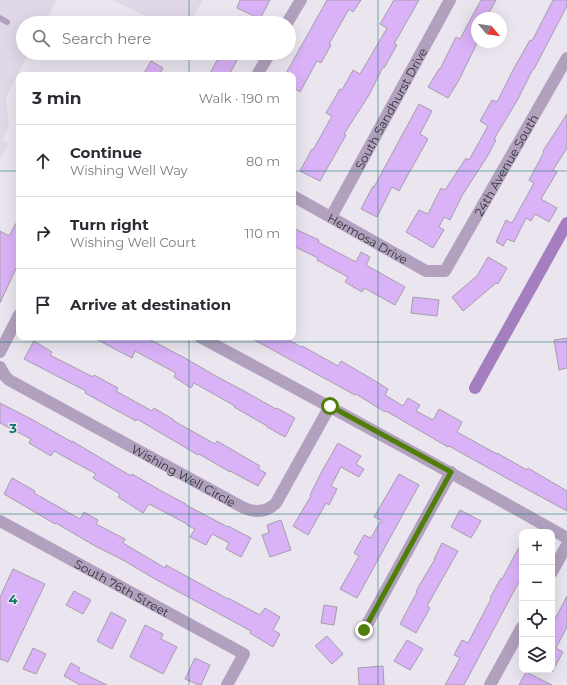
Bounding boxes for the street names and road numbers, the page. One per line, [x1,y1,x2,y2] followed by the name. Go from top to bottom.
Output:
[351,45,430,172] street label: South Sandhurst Drive
[471,111,541,219] street label: 24th Avenue South
[325,210,411,267] street label: Hermosa Drive
[129,441,238,510] street label: Wishing Well Circle
[72,556,172,619] street label: South 76th Street

